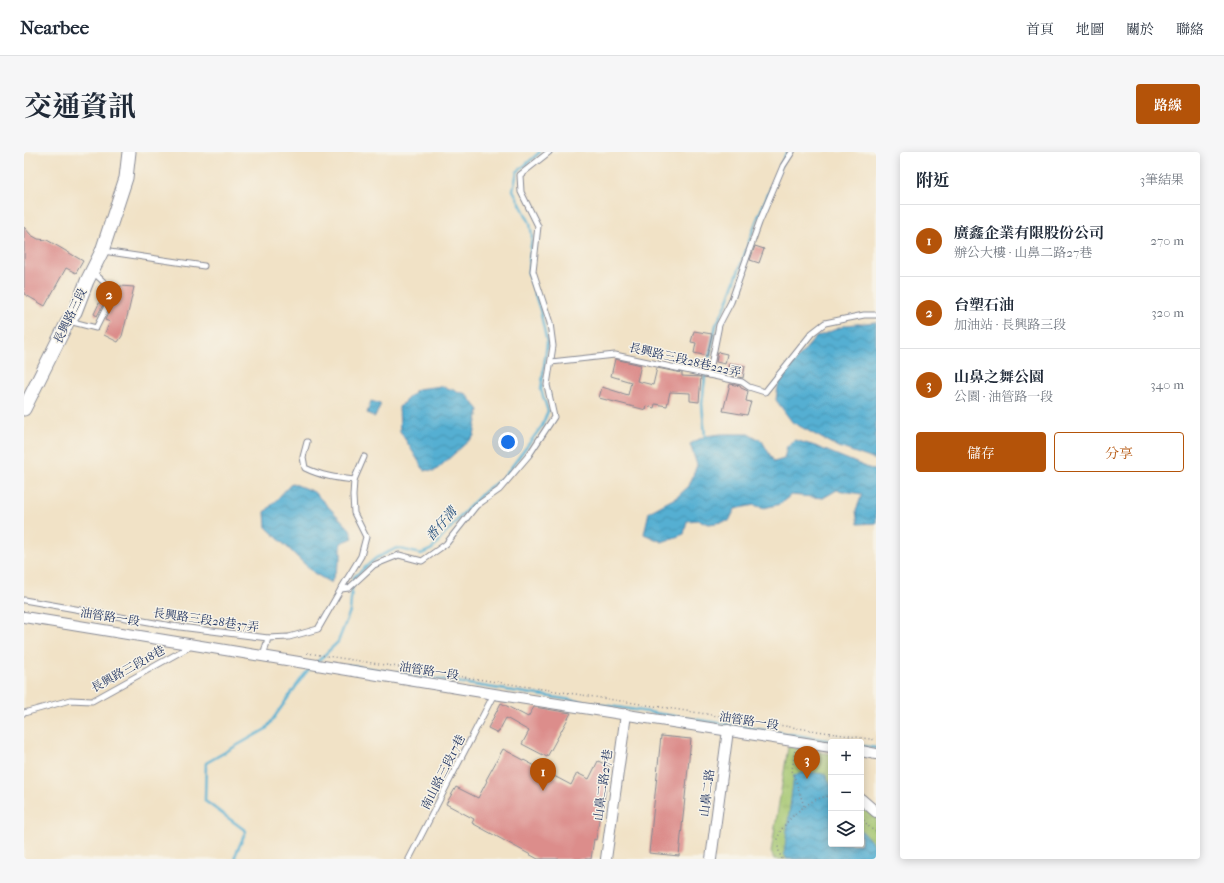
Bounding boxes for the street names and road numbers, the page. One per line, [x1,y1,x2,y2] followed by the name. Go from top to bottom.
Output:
[51,286,89,346] street label: 長興路三段
[628,340,742,380] street label: 長興路三段28巷222弄
[79,605,141,629] street label: 油管路一段
[152,606,260,634] street label: 長興路三段28巷37弄
[89,643,167,695] street label: 長興路三段18巷
[398,659,460,683] street label: 油管路一段
[718,709,780,733] street label: 油管路一段
[418,732,468,812] street label: 南山路三段17巷
[591,748,615,822] street label: 山鼻二路27巷
[697,768,717,818] street label: 山鼻二路

